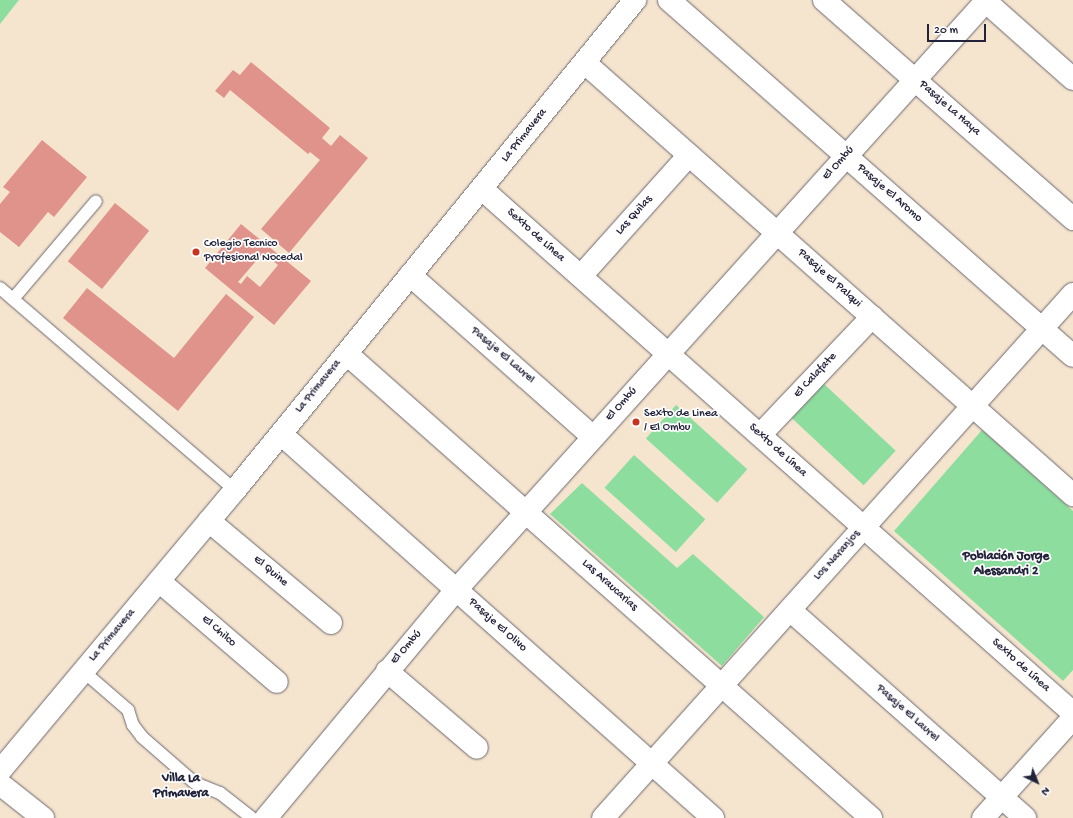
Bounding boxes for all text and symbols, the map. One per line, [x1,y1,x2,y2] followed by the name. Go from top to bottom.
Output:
[929,16,988,42] scale bar
[934,24,958,38] text: 20 m
[915,78,983,140] street label: Pasaje La Haya
[499,106,551,166] street label: La Primavera
[820,144,858,184] street label: El Ombú
[853,162,925,226] street label: Pasaje El Aromo
[613,193,657,239] street label: Las Quilas
[503,206,567,266] street label: Sexto de Línea
[204,238,303,266] place label: Colegio Tecnico Profesional Nocedal
[794,246,864,312] street label: Pasaje El Palqui
[191,247,201,257] marker: Colegio Tecnico Profesional Nocedal
[467,324,537,388] street label: Pasaje El Laurel
[791,350,841,402] street label: El Calafate
[293,357,345,417] street label: La Primavera
[603,385,641,425] street label: El Ombú
[644,408,718,436] place label: Sexto de Linea / El Ombu
[631,417,641,427] marker: Sexto de Linea / El Ombu
[745,421,809,481] street label: Sexto de Línea
[812,528,864,584] street label: Los Naranjos
[963,550,1049,581] district label: Población Jorge Alessandri 2
[250,553,290,591] street label: El Quine
[578,557,640,615] street label: Las Araucarias
[465,596,529,656] street label: Pasaje El Olivo
[87,606,139,666] street label: La Primavera
[198,613,238,651] street label: El Chilco
[388,628,426,668] street label: El Ombú
[988,636,1052,696] street label: Sexto de Línea
[873,682,941,746] street label: Pasaje El Laurel
[1017,762,1057,802] north arrow
[153,772,209,803] district label: Villa La Primavera
[1038,784,1052,798] text: N

